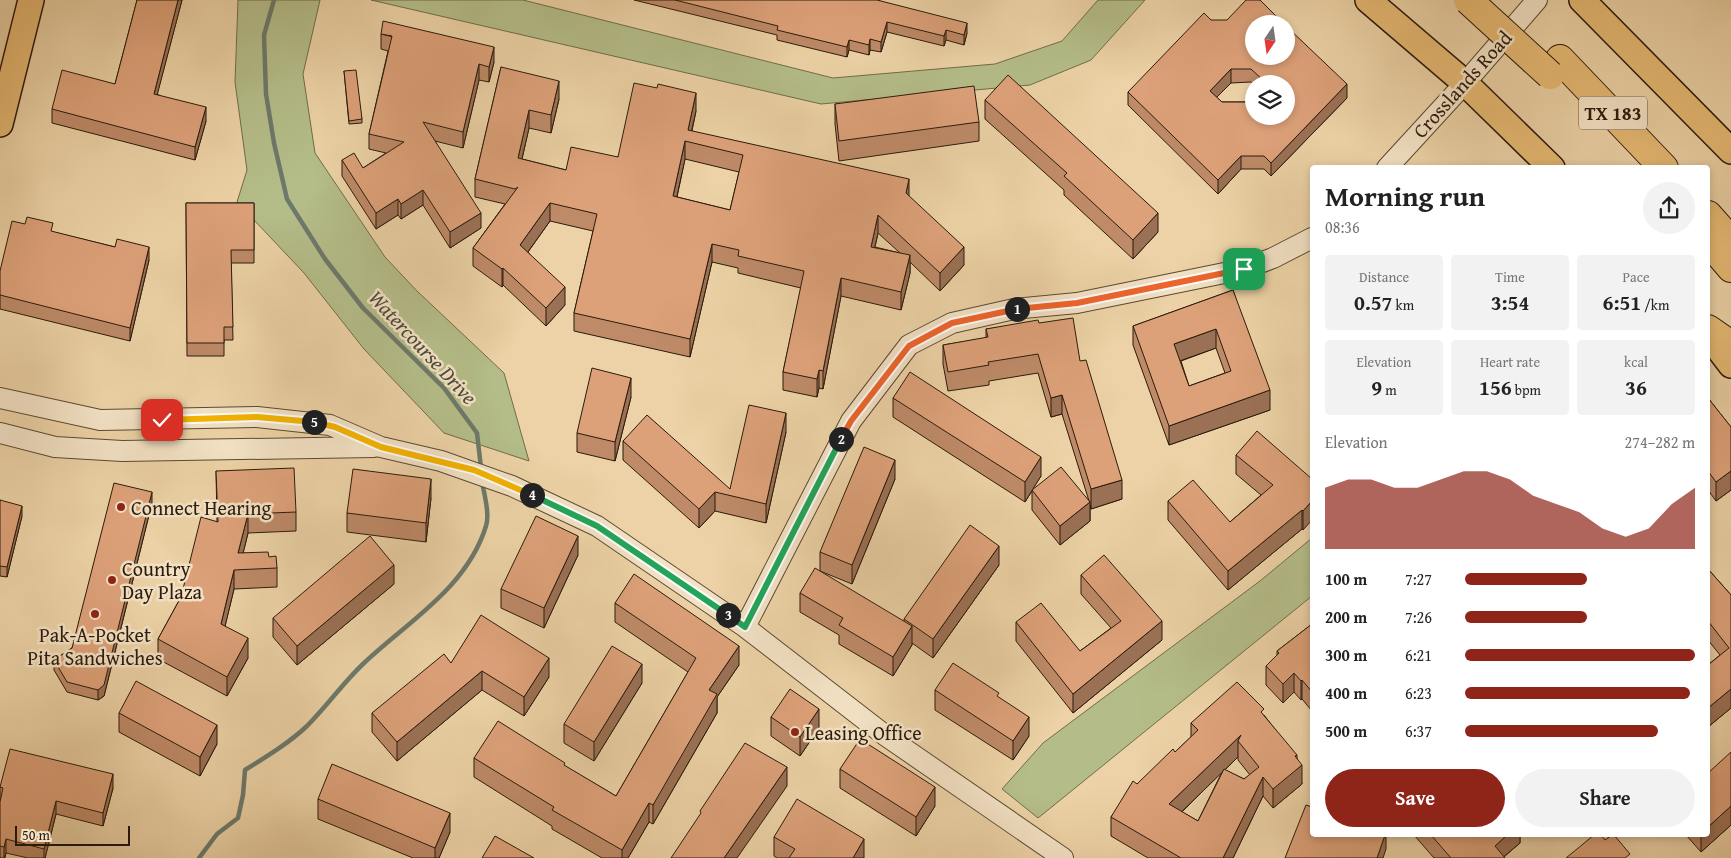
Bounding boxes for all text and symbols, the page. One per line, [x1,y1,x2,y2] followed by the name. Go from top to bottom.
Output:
[1245,15,1295,65] north arrow
[1245,15,1295,125] map controls
[1406,24,1519,144] street label: Crosslands Road
[1245,75,1295,125] button: layers
[1579,96,1647,130] road number: TX 183
[1325,175,1485,216] text: Morning run
[1643,182,1695,234] button: share
[1325,215,1360,239] text: 08:36
[1223,248,1265,290] pin
[1230,255,1258,283] icon: arrive
[1359,267,1409,287] text: Distance
[1495,267,1525,287] text: Time
[1623,267,1649,287] text: Pace
[362,283,484,411] water label: Watercourse Drive
[1354,287,1392,318] text: 0.57
[1491,287,1529,318] text: 3:54
[1603,287,1641,318] text: 6:51
[1392,295,1414,315] text: km
[1641,295,1669,315] text: /km
[1004,296,1030,322] pin: 1
[1014,299,1021,319] text: 1
[1357,352,1411,372] text: Elevation
[1480,352,1540,372] text: Heart rate
[1624,352,1648,372] text: kcal
[1371,372,1382,403] text: 9
[1479,372,1512,403] text: 156
[1625,372,1647,403] text: 36
[1382,380,1397,400] text: m
[1512,380,1541,400] text: bpm
[141,399,183,441] pin
[148,406,176,434] icon: check
[302,410,326,434] pin: 5
[311,412,318,432] text: 5
[828,426,854,452] pin: 2
[838,429,845,449] text: 2
[1325,430,1388,454] text: Elevation
[1625,430,1695,454] text: 274–282 m
[520,482,544,508] pin: 4
[529,485,536,505] text: 4
[131,493,271,522] place label: Connect Hearing
[115,501,127,513] marker: Connect Hearing
[122,554,203,606] place label: Country Day Plaza
[1325,567,1367,591] text: 100 m
[1405,567,1432,591] text: 7:27
[106,574,118,586] marker: Country Day Plaza
[716,602,740,628] pin: 3
[725,605,732,625] text: 3
[1325,605,1367,629] text: 200 m
[1405,605,1432,629] text: 7:26
[89,608,101,620] marker: Pak-A-Pocket Pita Sandwiches
[27,620,163,672] place label: Pak-A-Pocket Pita Sandwiches
[1325,643,1367,667] text: 300 m
[1405,643,1432,667] text: 6:21
[1325,681,1367,705] text: 400 m
[1405,681,1432,705] text: 6:23
[805,718,922,747] place label: Leasing Office
[1325,719,1367,743] text: 500 m
[1405,719,1432,743] text: 6:37
[789,726,801,738] marker: Leasing Office
[1325,769,1505,827] button: Save
[1515,769,1695,827] button: Share
[15,823,130,846] scale bar
[22,825,50,845] text: 50 m

